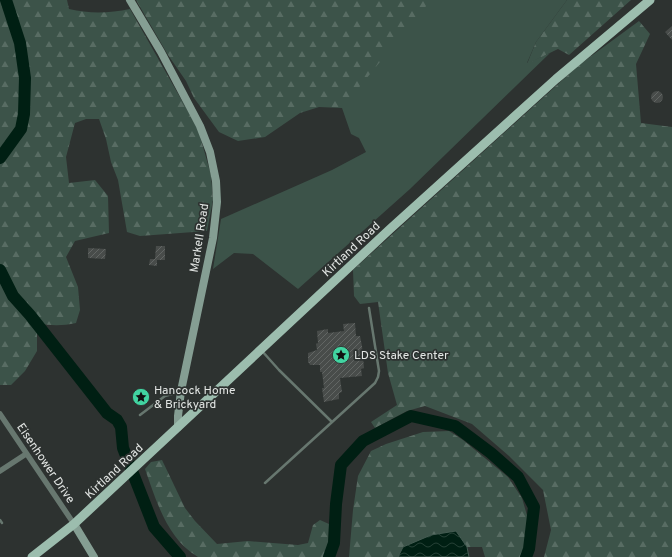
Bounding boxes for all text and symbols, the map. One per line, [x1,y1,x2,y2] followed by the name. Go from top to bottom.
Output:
[187,202,213,274] street label: Markell Road
[319,219,384,281] street label: Kirtland Road
[331,345,351,365] place icon: LDS Stake Center
[354,348,449,364] place label: LDS Stake Center
[154,383,235,413] place label: Hancock Home & Brickyard
[131,387,151,407] place icon: Hancock Home & Brickyard
[12,420,78,507] street label: Eisenhower Drive
[82,441,147,503] street label: Kirtland Road

